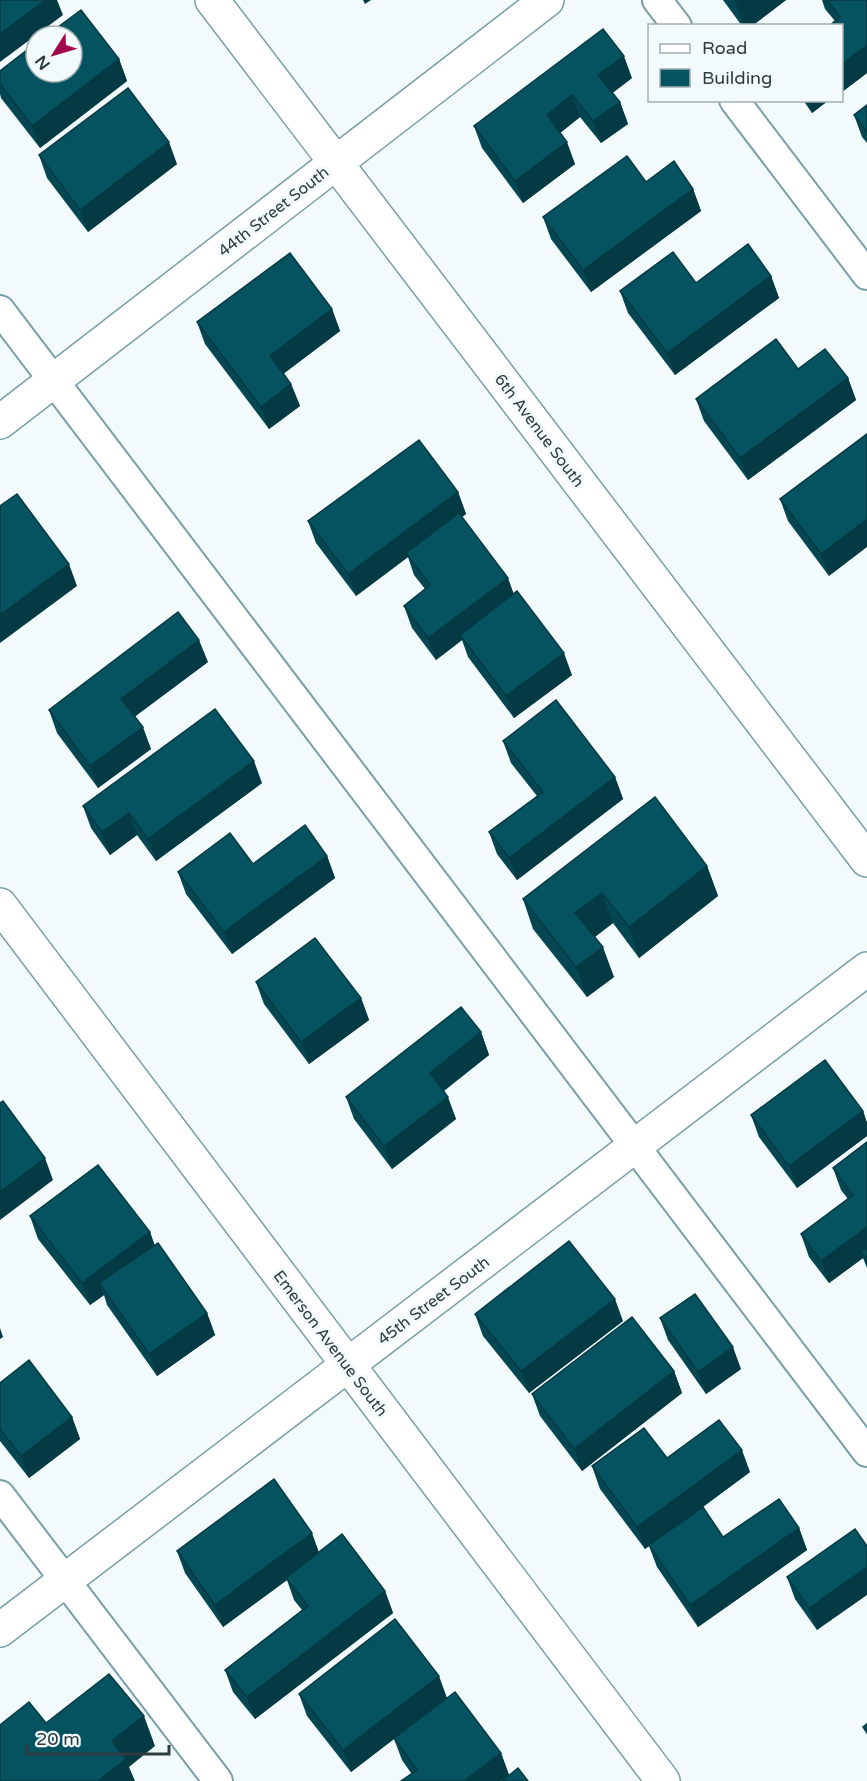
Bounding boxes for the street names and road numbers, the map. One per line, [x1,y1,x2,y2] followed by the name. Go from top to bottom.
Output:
[214,162,333,261] street label: 44th Street South
[490,370,588,491] street label: 6th Avenue South
[374,1252,494,1349] street label: 45th Street South
[269,1267,392,1421] street label: Emerson Avenue South

